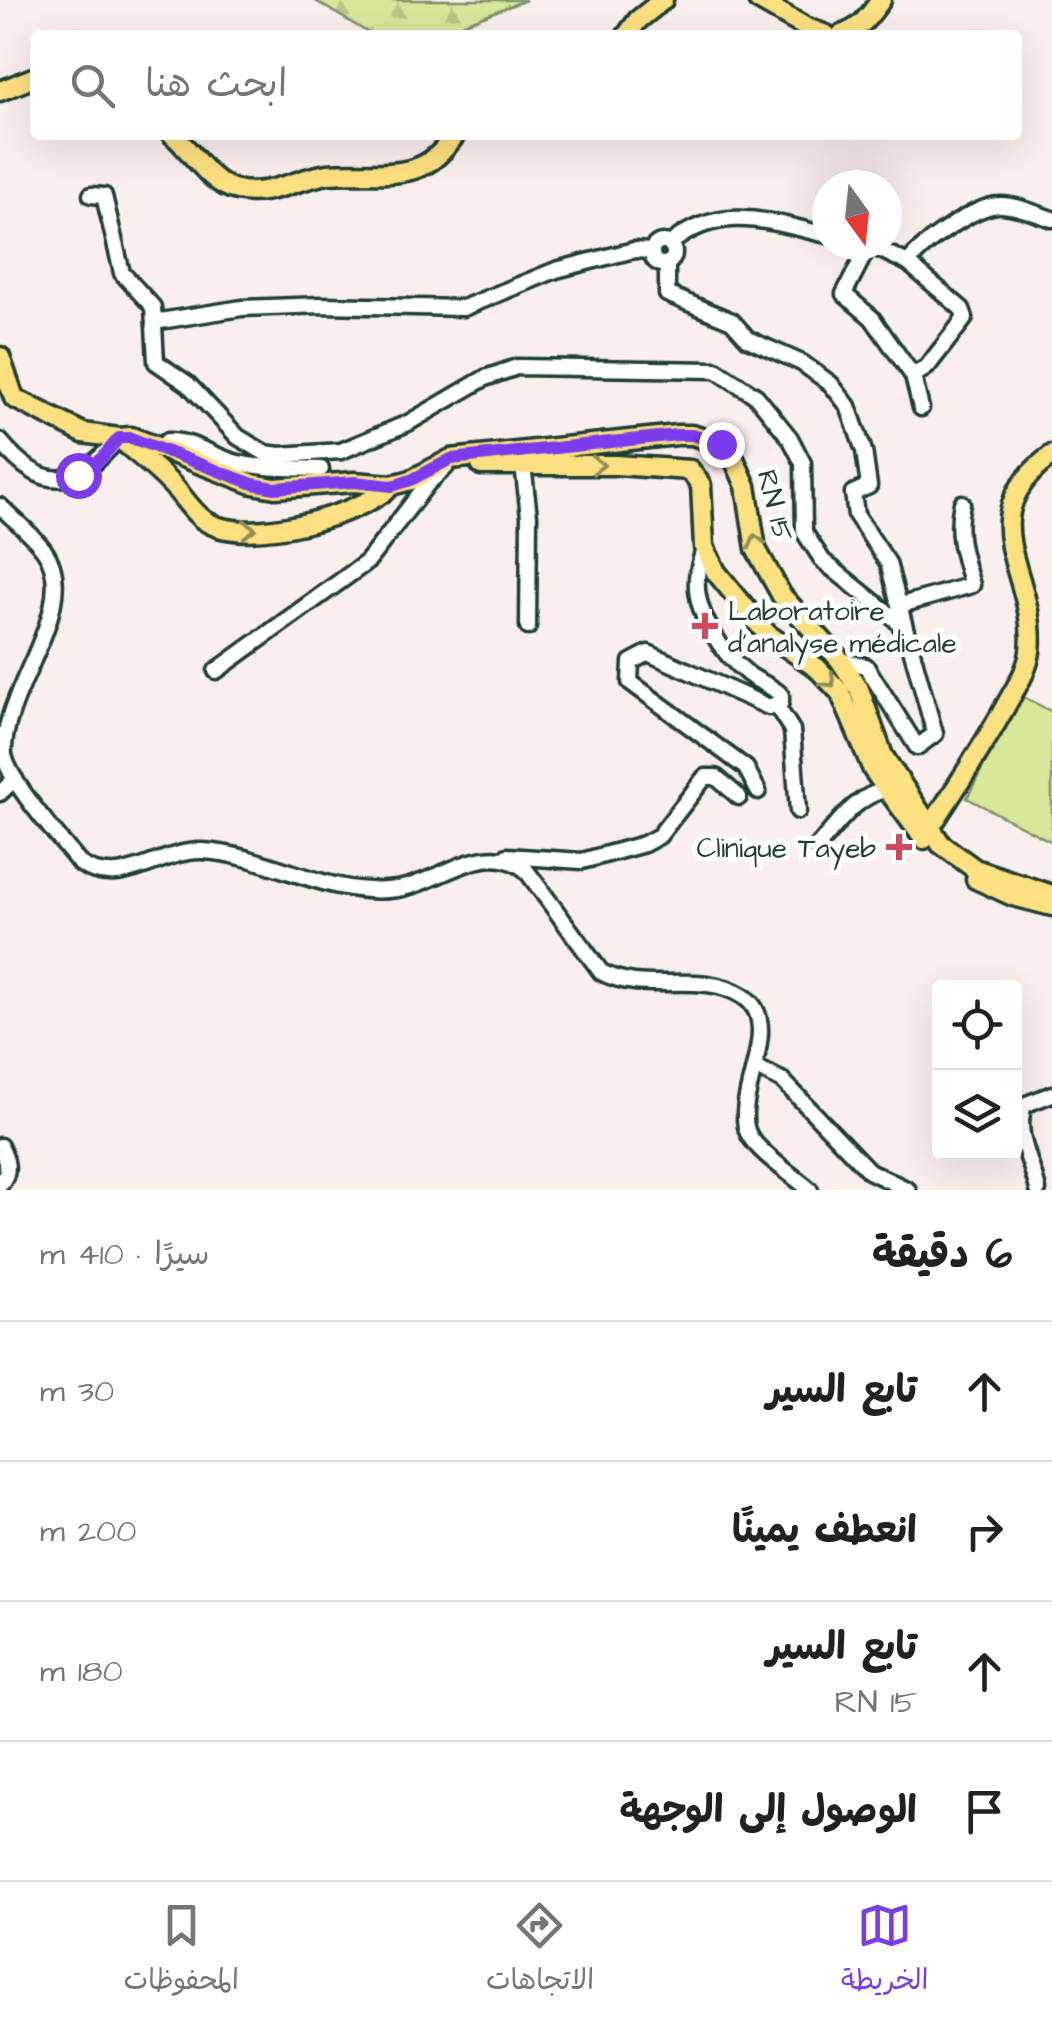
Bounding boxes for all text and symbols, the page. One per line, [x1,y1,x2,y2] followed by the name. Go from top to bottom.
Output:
[30,30,1022,140] search box
[65,58,120,113] icon: search
[145,59,287,111] text: ابحث هنا
[812,170,902,260] north arrow
[699,422,745,468] route end
[56,453,102,499] route start
[590,454,606,476] one-way arrow
[747,466,802,545] street label: RN 15
[242,518,257,540] one-way arrow
[747,534,768,551] one-way arrow
[728,592,957,665] place label: Laboratoire d'analyse médicale
[692,613,718,639] marker: Laboratoire d'analyse médicale
[817,669,835,687] one-way arrow
[696,829,876,870] place label: Clinique Tayeb
[886,834,912,860] marker: Clinique Tayeb
[932,980,1022,1160] map controls
[932,980,1022,1070] button: locate
[932,1070,1022,1160] button: layers
[872,1226,1012,1284] text: 6 دقيقة
[40,1232,210,1277] text: سيرًا · 410 m
[957,1364,1012,1419] icon: ahead
[766,1365,917,1417] text: تابع السير
[40,1369,114,1414] text: 30 m
[957,1504,1012,1559] icon: right
[732,1505,917,1557] text: انعطف يمينًا
[40,1509,136,1554] text: 200 m
[766,1622,917,1674] text: تابع السير
[957,1644,1012,1699] icon: ahead
[40,1649,123,1694] text: 180 m
[835,1680,917,1725] text: RN 15
[957,1784,1012,1839] icon: arrive
[619,1785,917,1837] text: الوصول إلى الوجهة
[124,1898,239,2004] tab: المحفوظات
[486,1898,594,2004] tab: الاتجاهات
[841,1898,928,2004] tab: الخريطة

